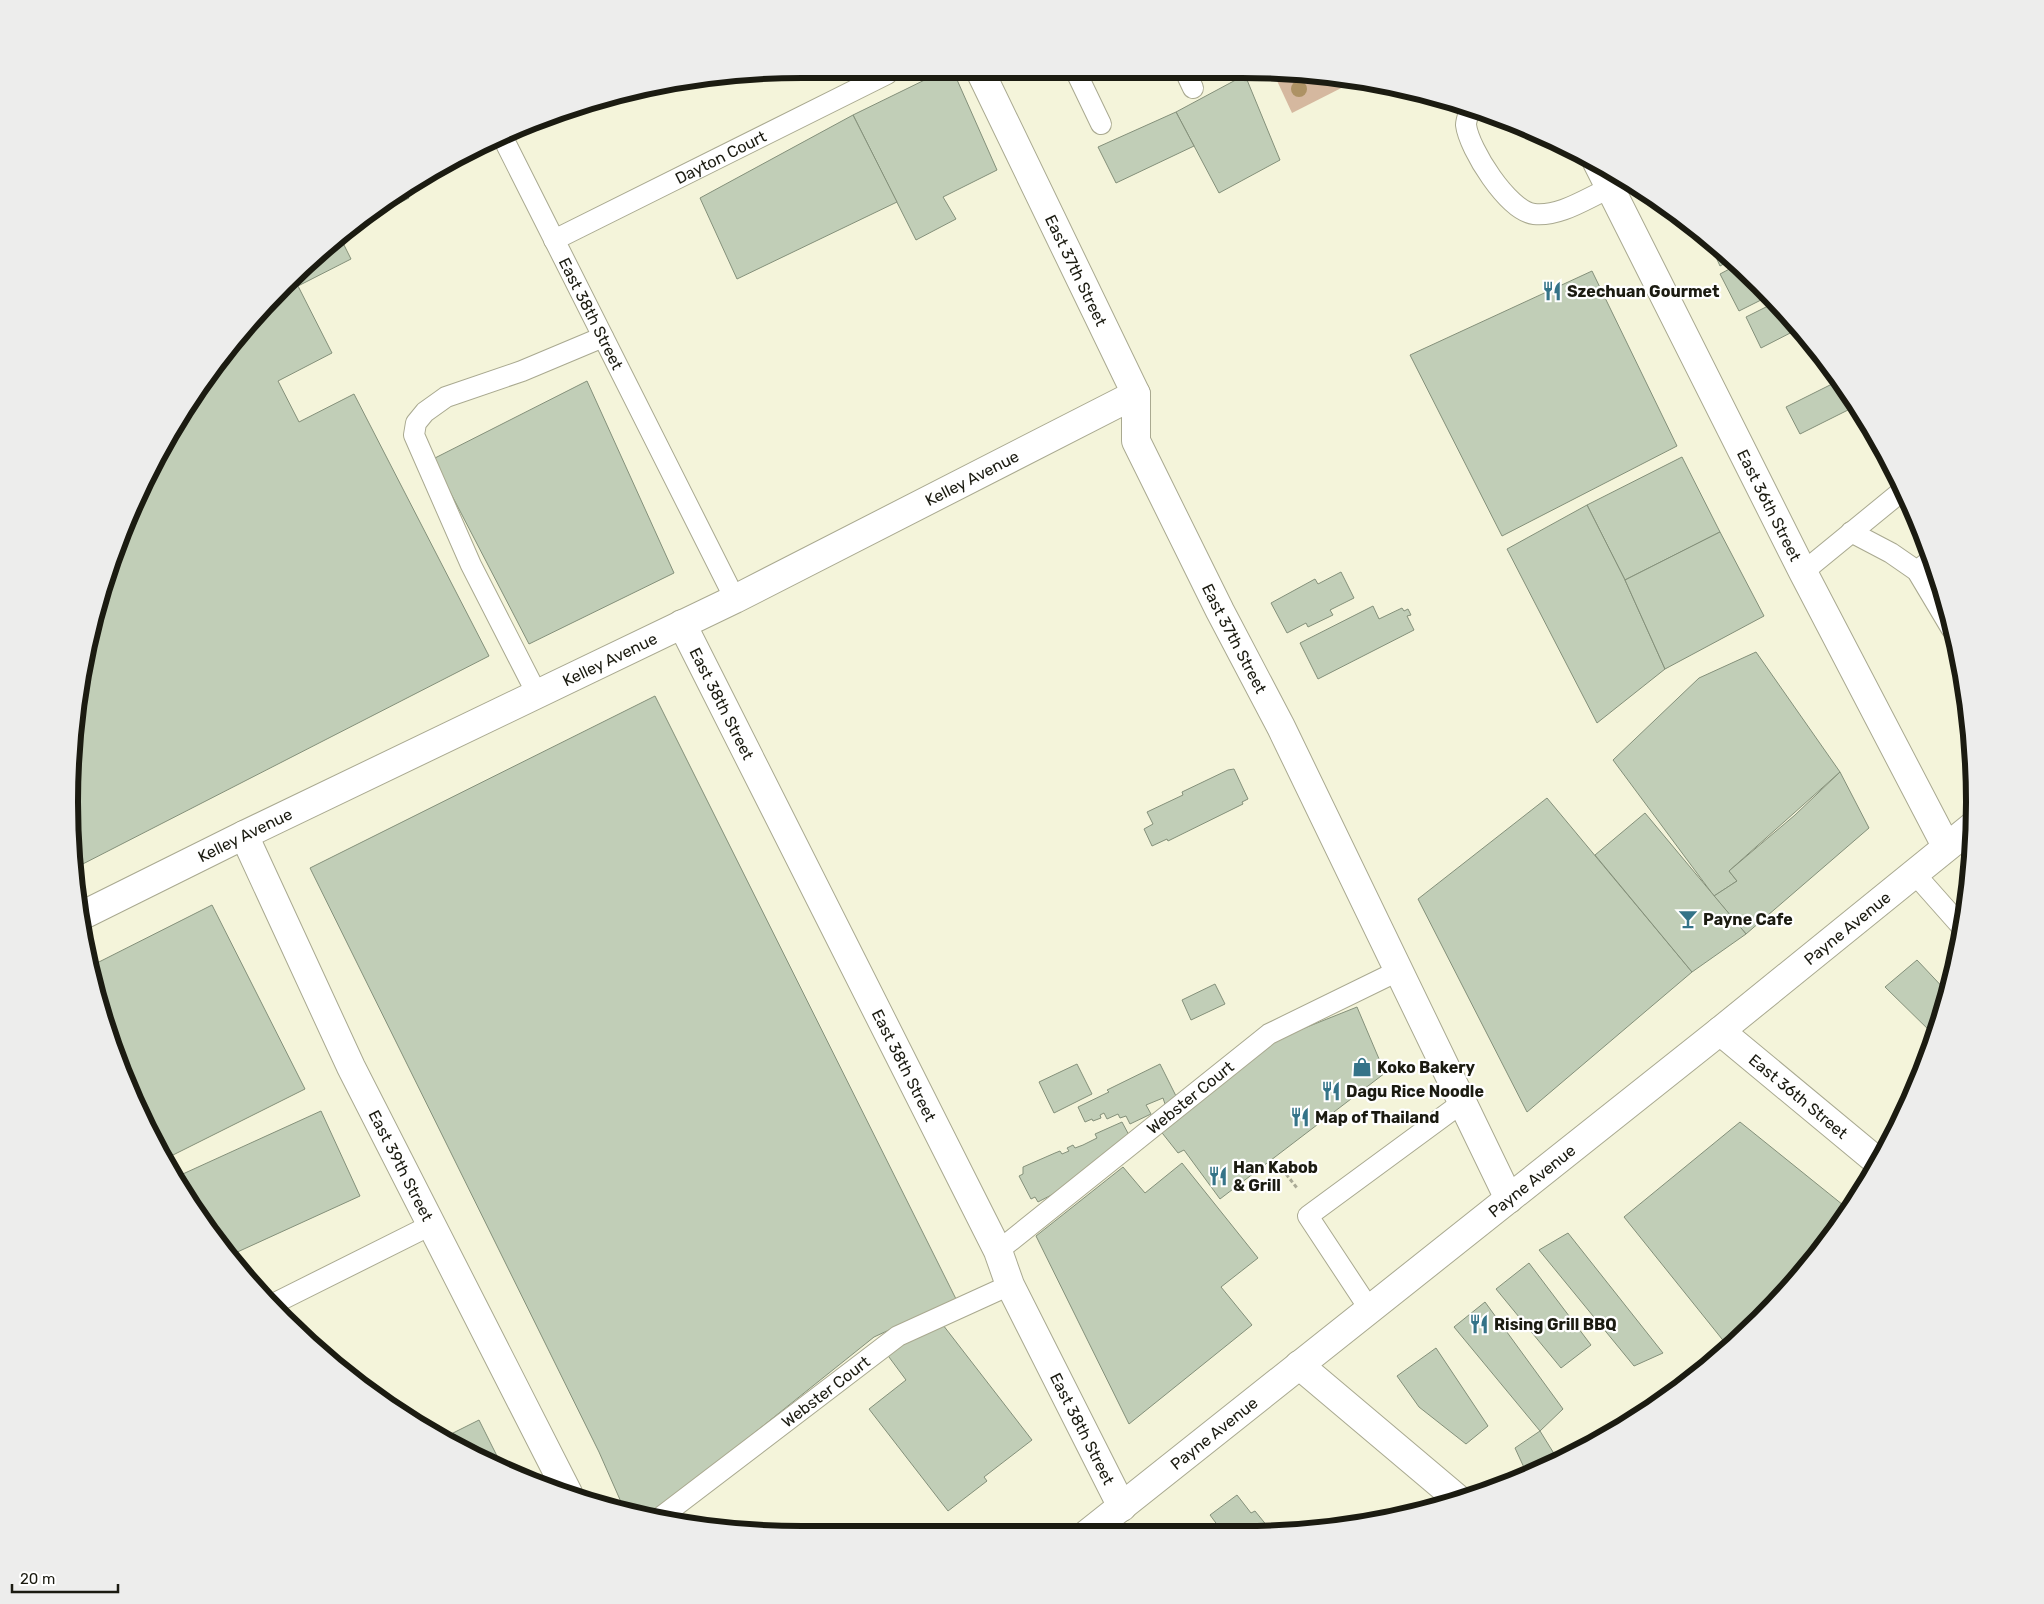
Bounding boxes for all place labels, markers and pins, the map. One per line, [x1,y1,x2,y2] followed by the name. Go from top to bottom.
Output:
[1541,280,1563,302] restaurant icon: Szechuan Gourmet
[1567,282,1720,301] place label: Szechuan Gourmet
[1677,908,1699,930] bar icon: Payne Cafe
[1703,910,1793,929] place label: Payne Cafe
[1351,1056,1373,1078] shop icon: Koko Bakery
[1377,1058,1476,1077] place label: Koko Bakery
[1320,1080,1342,1102] restaurant icon: Dagu Rice Noodle
[1346,1082,1484,1101] place label: Dagu Rice Noodle
[1289,1106,1311,1128] restaurant icon: Map of Thailand
[1315,1108,1439,1127] place label: Map of Thailand
[1233,1158,1318,1195] place label: Han Kabob & Grill
[1207,1165,1229,1187] restaurant icon: Han Kabob & Grill
[1468,1313,1490,1335] restaurant icon: Rising Grill BBQ
[1494,1315,1617,1334] place label: Rising Grill BBQ

